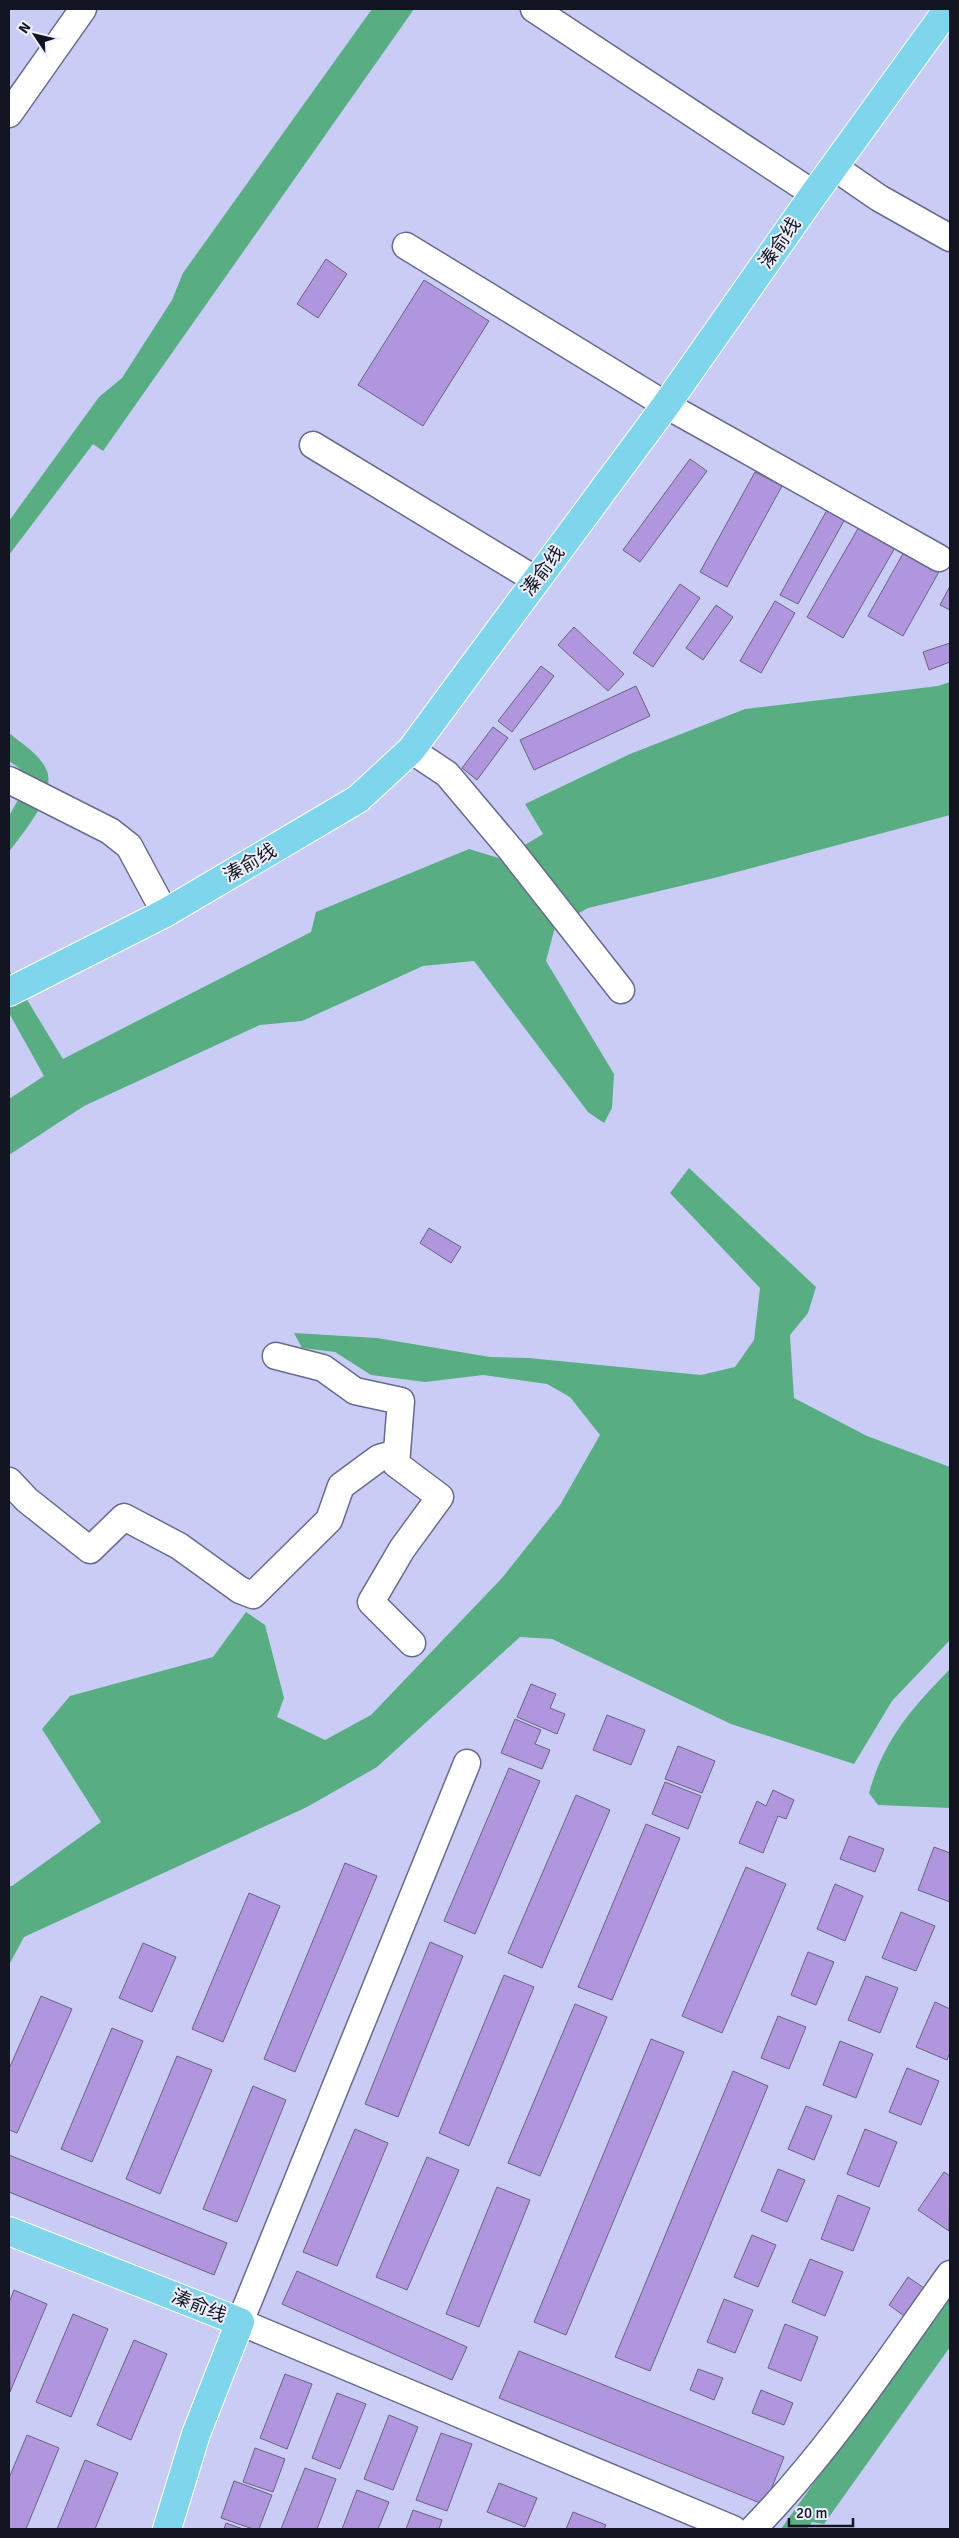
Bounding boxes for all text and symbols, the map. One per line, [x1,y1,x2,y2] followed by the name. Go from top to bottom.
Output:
[10,10,60,60] north arrow
[15,19,35,37] text: N
[754,213,806,273] street label: 溱俞线
[516,541,570,601] street label: 溱俞线
[219,838,281,888] street label: 溱俞线
[168,2284,230,2328] street label: 溱俞线
[789,2496,853,2528] scale bar
[796,2504,827,2522] text: 20 m

